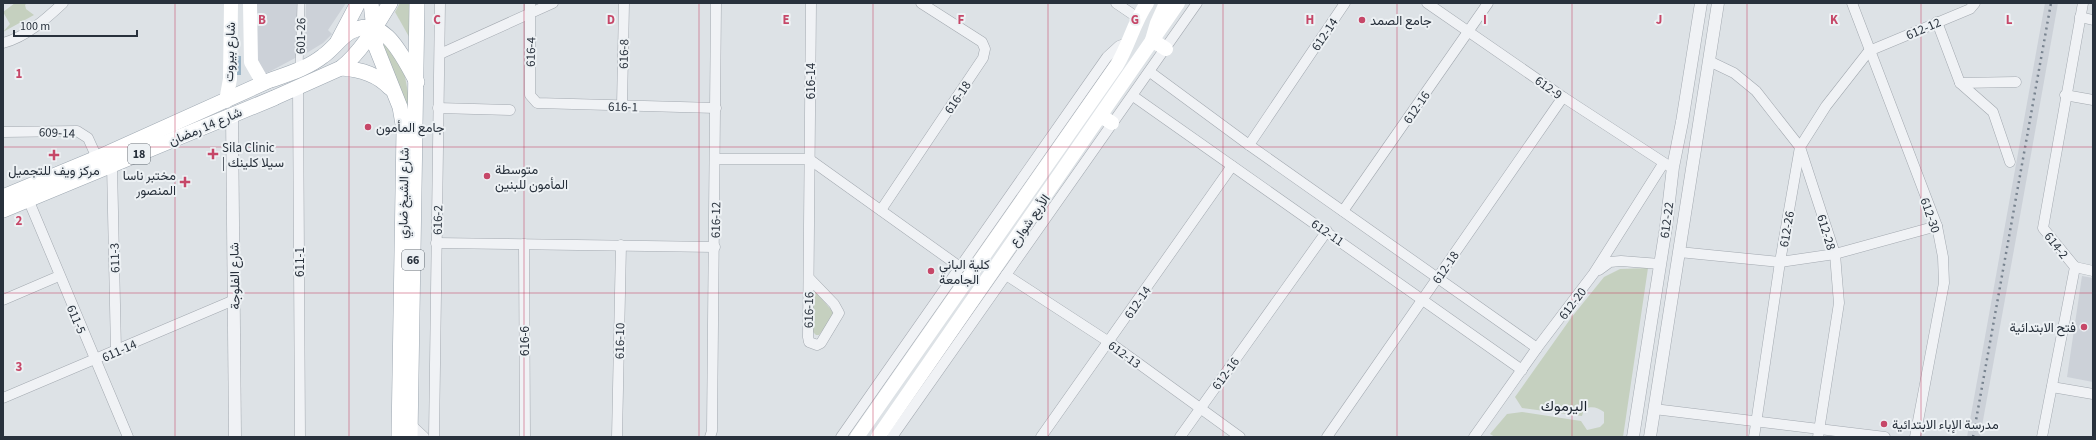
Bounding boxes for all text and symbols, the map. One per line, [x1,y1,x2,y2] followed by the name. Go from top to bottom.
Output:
[258,11,266,29] text: B
[433,11,441,29] text: C
[607,11,615,29] text: D
[782,11,790,29] text: E
[958,11,965,29] text: F
[1131,11,1139,29] text: G
[1306,11,1314,29] text: H
[1483,11,1487,29] text: I
[1656,11,1662,29] text: J
[1830,11,1839,29] text: K
[2006,11,2013,29] text: L
[14,12,137,38] scale bar
[1370,12,1432,30] place label: جامع الصمد
[1307,14,1343,55] street label: 612-14
[1903,14,1944,44] street label: 612-12
[1357,15,1367,25] marker: جامع الصمد
[20,18,50,35] text: 100 m
[292,18,310,54] street label: 601-26
[220,22,240,82] street label: شارع بيروت
[522,36,540,67] street label: 616-4
[615,39,633,69] street label: 616-8
[802,62,820,99] street label: 616-14
[16,65,23,83] text: 1
[1531,72,1566,104] street label: 612-9
[940,77,975,118] street label: 616-18
[1399,88,1435,128] street label: 612-16
[608,98,638,116] street label: 616-1
[166,103,245,150] street label: شارع 14 رمضان
[376,119,445,137] place label: جامع المأمون
[363,122,373,132] marker: جامع المأمون
[38,123,76,143] street label: 609-14
[222,139,284,172] place label: Sila Clinic | سيلا كلينك
[128,144,150,164] road number: 18
[394,147,415,239] street label: شارع الشيخ ضاري
[207,148,219,160] marker: Sila Clinic | سيلا كلينك
[48,149,60,161] marker: مركز ويف للتجميل
[495,161,568,194] place label: متوسطة المأمون للبنين
[8,162,100,180] place label: مركز ويف للتجميل
[123,167,176,200] place label: مختبر ناسا المنصور
[482,171,492,181] marker: متوسطة المأمون للبنين
[179,176,191,188] marker: مختبر ناسا المنصور
[1005,191,1054,250] street label: الأربع شوارع
[1916,195,1944,235] street label: 612-30
[1656,201,1678,239] street label: 612-22
[707,202,725,238] street label: 616-12
[429,205,447,235] street label: 616-2
[1775,210,1799,249] street label: 612-26
[16,212,23,230] text: 2
[1812,212,1840,252] street label: 612-28
[1307,215,1347,251] street label: 612-11
[2040,228,2073,263] street label: 614-2
[225,242,245,310] street label: شارع الفلوجة
[105,243,125,273] street label: 611-3
[291,247,309,277] street label: 611-1
[1428,248,1464,288] street label: 612-18
[402,250,424,270] road number: 66
[939,256,990,289] place label: كلية الباني الجامعة
[926,266,936,276] marker: كلية الباني الجامعة
[1120,282,1156,323] street label: 612-14
[1555,284,1591,324] street label: 612-20
[800,292,818,328] street label: 616-16
[62,302,90,337] street label: 611-5
[2010,319,2076,337] place label: فتح الابتدائية
[2079,322,2089,332] marker: فتح الابتدائية
[611,323,629,359] street label: 616-10
[516,326,534,356] street label: 616-6
[99,335,140,367] street label: 611-14
[1104,337,1144,373] street label: 612-13
[1208,354,1244,394] street label: 612-16
[16,358,23,376] text: 3
[1541,396,1587,417] district label: اليرموك
[1892,416,1999,434] place label: مدرسة الإباء الابتدائية
[1879,419,1889,429] marker: مدرسة الإباء الابتدائية

